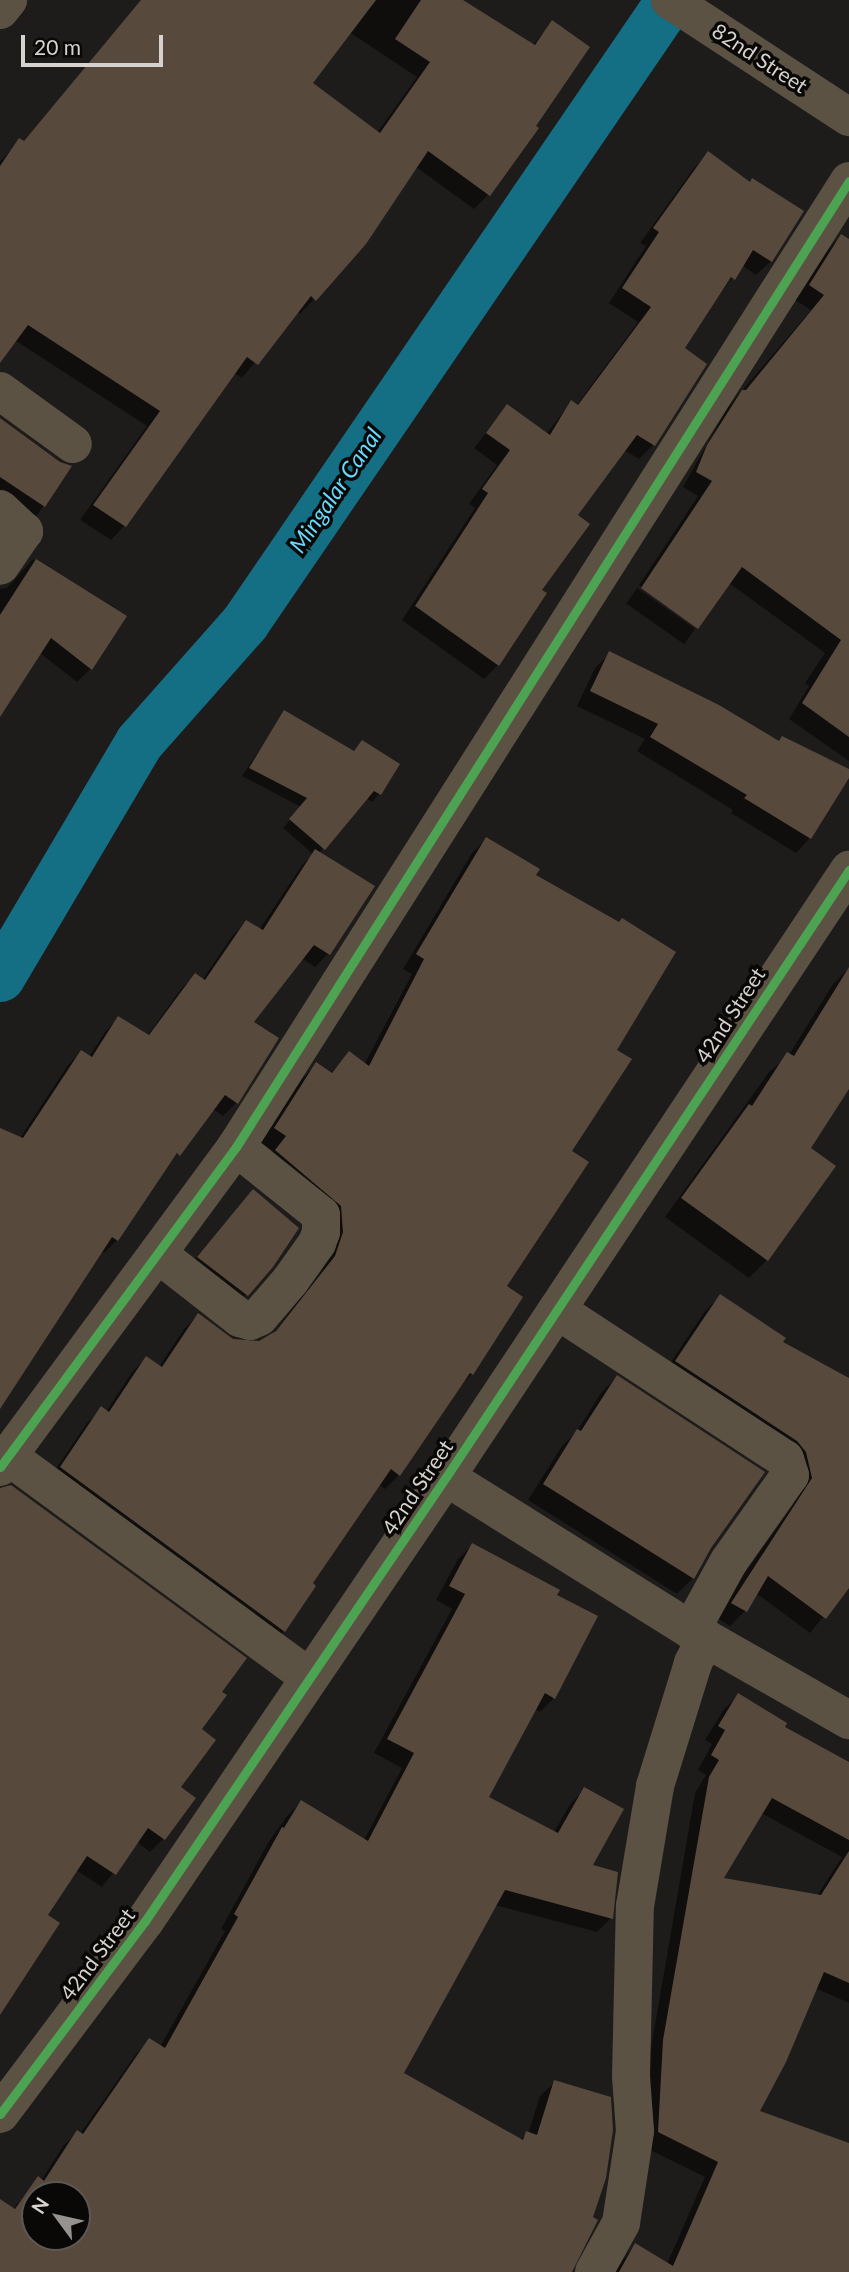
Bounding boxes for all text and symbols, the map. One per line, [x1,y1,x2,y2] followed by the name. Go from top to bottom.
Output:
[708,18,812,98] street label: 82nd Street
[24,21,166,65] scale bar
[34,34,81,59] text: 20 m
[283,422,387,558] water label: Mingalar Canal
[690,963,770,1067] street label: 42nd Street
[376,1435,458,1539] street label: 42nd Street
[54,1903,140,2005] street label: 42nd Street
[21,2181,91,2251] north arrow
[26,2193,53,2218] text: N

